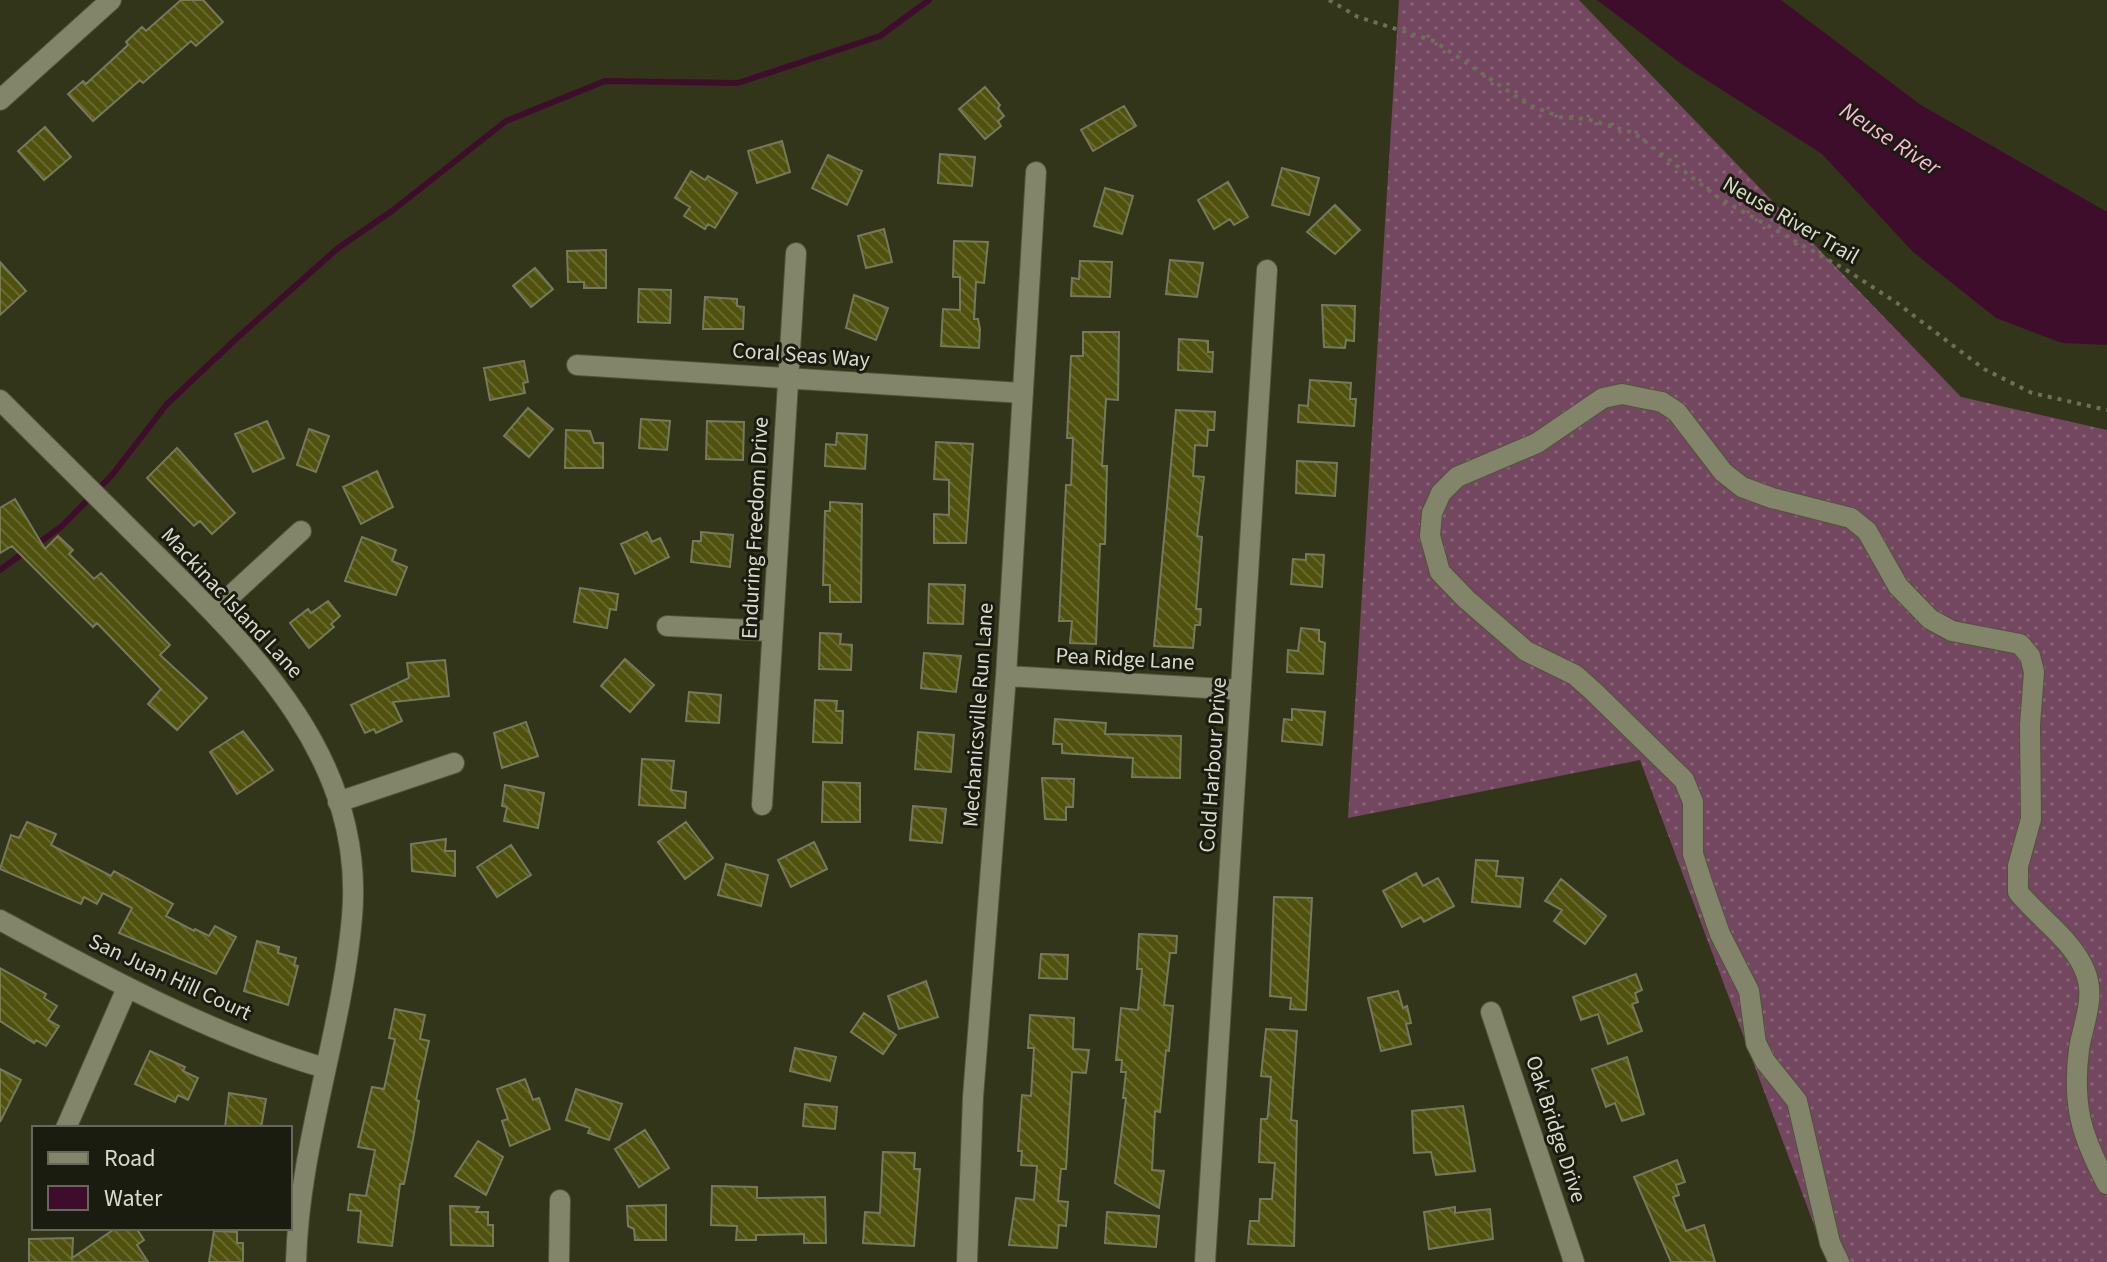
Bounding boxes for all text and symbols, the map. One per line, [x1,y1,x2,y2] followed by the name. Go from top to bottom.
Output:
[1833,93,1949,186] water label: Neuse River
[1717,168,1865,272] street label: Neuse River Trail
[731,334,872,376] street label: Coral Seas Way
[733,416,777,640] street label: Enduring Freedom Drive
[153,520,311,686] street label: Mackinac Island Lane
[954,602,1002,828] street label: Mechanicsville Run Lane
[1055,639,1195,679] street label: Pea Ridge Lane
[1191,676,1235,854] street label: Cold Harbour Drive
[83,925,257,1029] street label: San Juan Hill Court
[1517,1051,1595,1207] street label: Oak Bridge Drive
[32,1126,292,1230] legend
[104,1141,156,1176] text: Road
[104,1181,163,1216] text: Water

